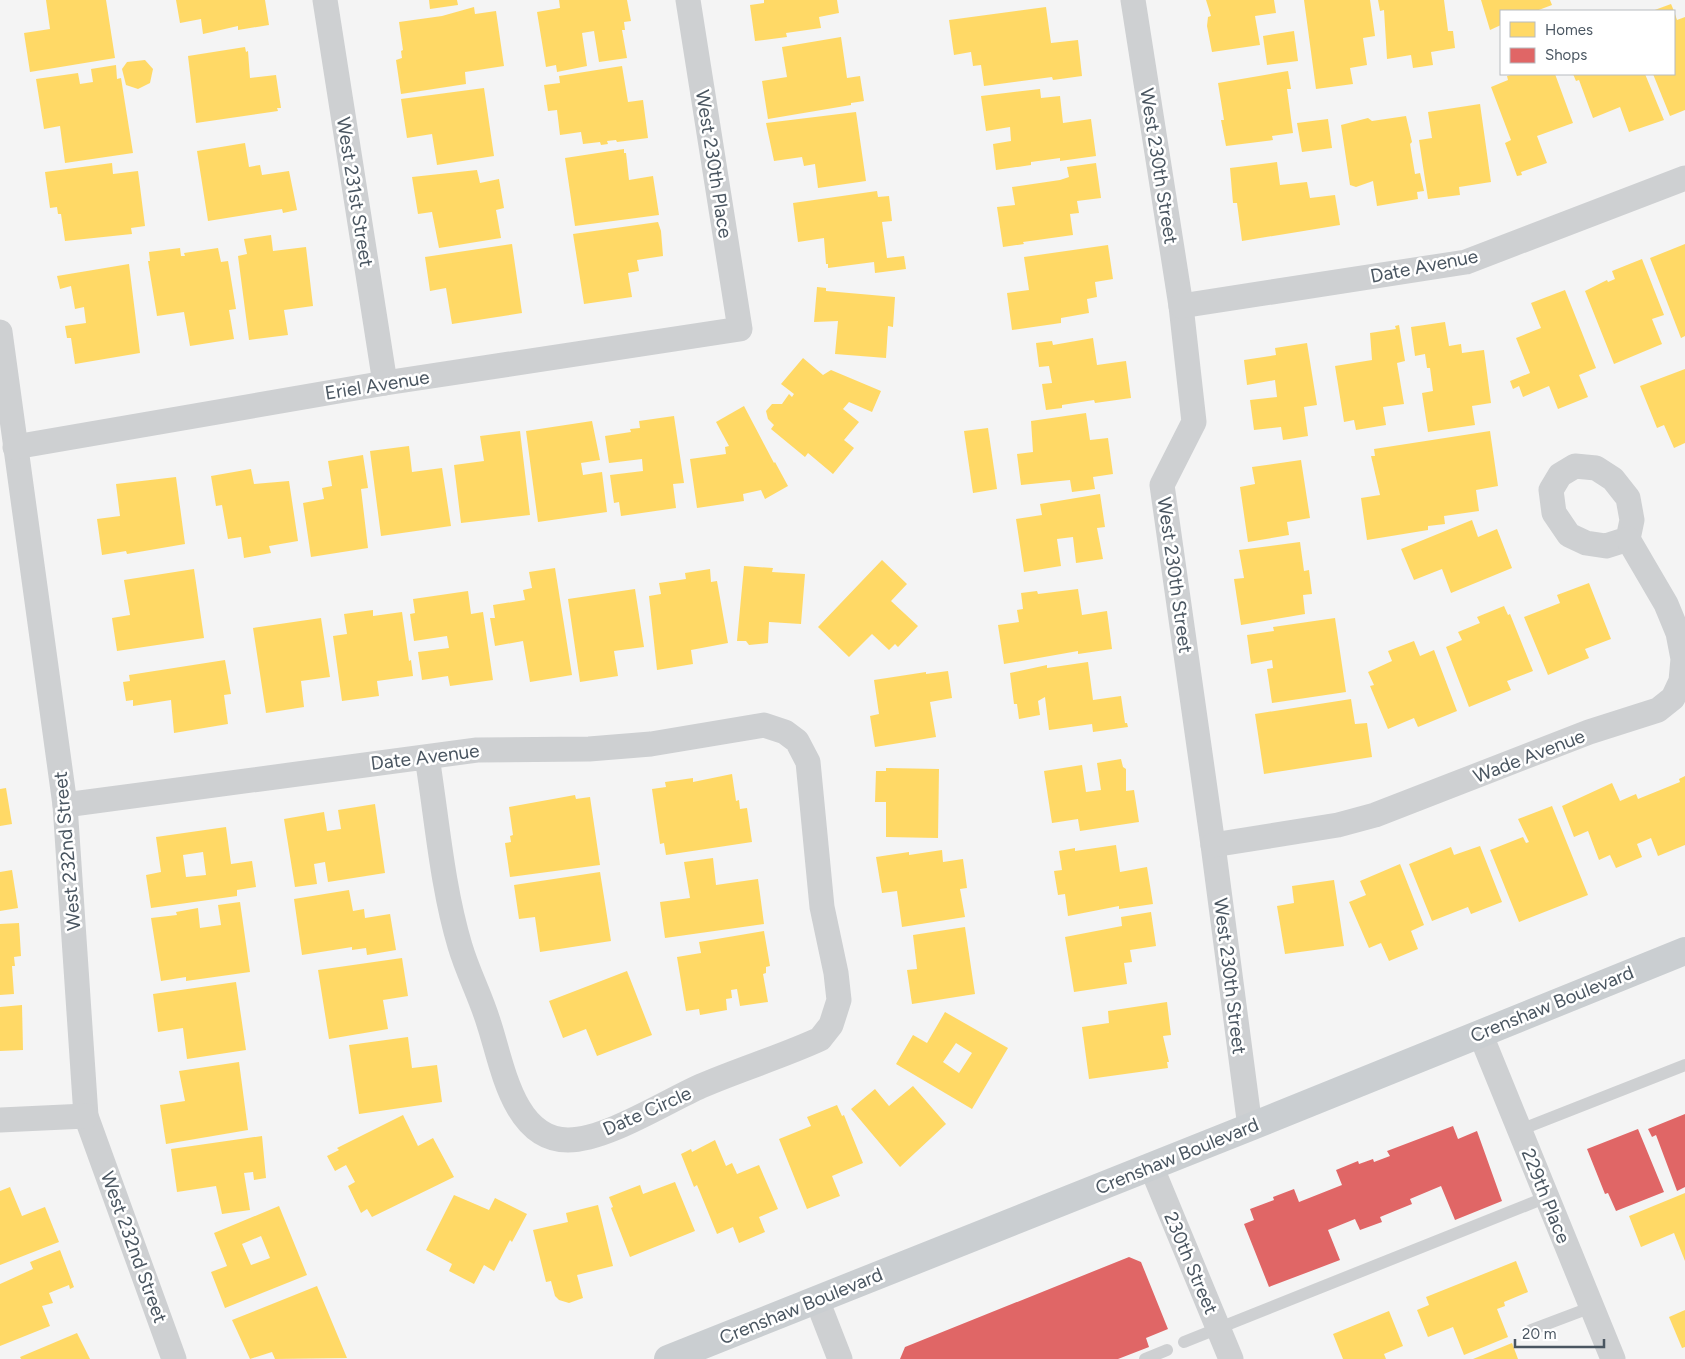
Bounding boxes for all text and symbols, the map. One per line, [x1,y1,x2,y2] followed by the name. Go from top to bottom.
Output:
[1500,10,1675,75] legend
[1545,21,1593,39] text: Homes
[1545,46,1587,64] text: Shops
[1135,86,1183,246] street label: West 230th Street
[691,88,737,240] street label: West 230th Place
[332,115,378,269] street label: West 231st Street
[1368,244,1480,288] street label: Date Avenue
[323,365,431,405] street label: Eriel Avenue
[1153,495,1197,655] street label: West 230th Street
[1470,724,1588,788] street label: Wade Avenue
[369,739,481,775] street label: Date Avenue
[49,770,85,932] street label: West 232nd Street
[1209,896,1251,1056] street label: West 230th Street
[1467,961,1637,1047] street label: Crenshaw Boulevard
[599,1081,695,1141] street label: Date Circle
[1092,1113,1262,1199] street label: Crenshaw Boulevard
[1517,1145,1575,1247] street label: 229th Place
[96,1168,172,1326] street label: West 232nd Street
[1159,1208,1223,1318] street label: 230th Street
[716,1263,886,1349] street label: Crenshaw Boulevard
[1515,1316,1604,1348] scale bar
[1522,1325,1556,1343] text: 20 m

